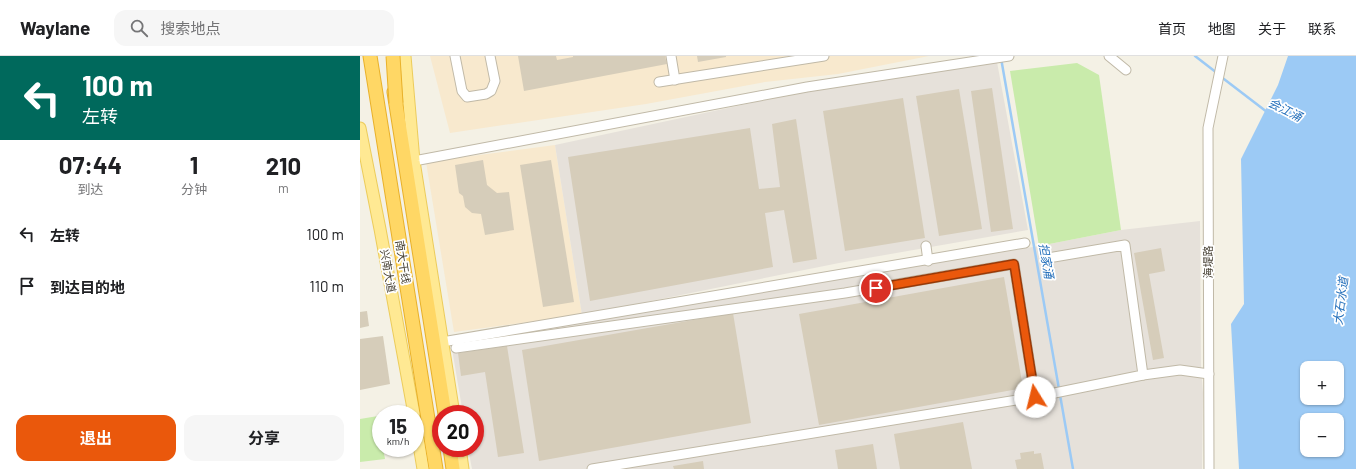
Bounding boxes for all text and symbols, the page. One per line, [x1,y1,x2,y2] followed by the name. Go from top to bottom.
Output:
[114,10,394,46] search box
[20,16,90,39] text: Waylane
[128,17,150,39] icon: search
[160,19,220,37] text: 搜索地点
[1158,20,1186,37] text: 首页
[1208,20,1236,37] text: 地图
[1258,20,1286,37] text: 关于
[1308,20,1336,37] text: 联系
[82,68,153,102] text: 100 m
[16,72,68,124] icon: left
[1266,95,1306,124] water label: 会江涌
[82,105,118,127] text: 左转
[59,150,122,179] text: 07:44
[190,150,198,179] text: 1
[266,151,301,180] text: 210
[278,180,289,196] text: m
[77,181,103,197] text: 到达
[181,181,207,197] text: 分钟
[16,223,38,245] icon: left
[306,225,344,243] text: 100 m
[50,226,80,244] text: 左转
[394,239,413,285] street label: 南大干线
[1037,242,1057,282] water label: 担家涌
[1201,246,1214,279] street label: 海堤路
[378,248,399,294] street label: 兴南大道
[859,271,893,305] pin
[1330,274,1350,326] water label: 大石水道
[16,275,38,297] icon: arrive
[310,277,344,295] text: 110 m
[865,277,887,299] icon: arrive
[50,278,125,296] text: 到达目的地
[1300,361,1344,457] map controls
[1300,361,1344,405] button: +
[1014,376,1056,418] position arrow
[432,405,484,457] speed limit sign: 20
[1300,413,1344,457] button: −
[389,414,407,438] text: 15
[16,415,176,461] button: 退出
[184,415,344,461] button: 分享
[387,435,409,447] text: km/h

